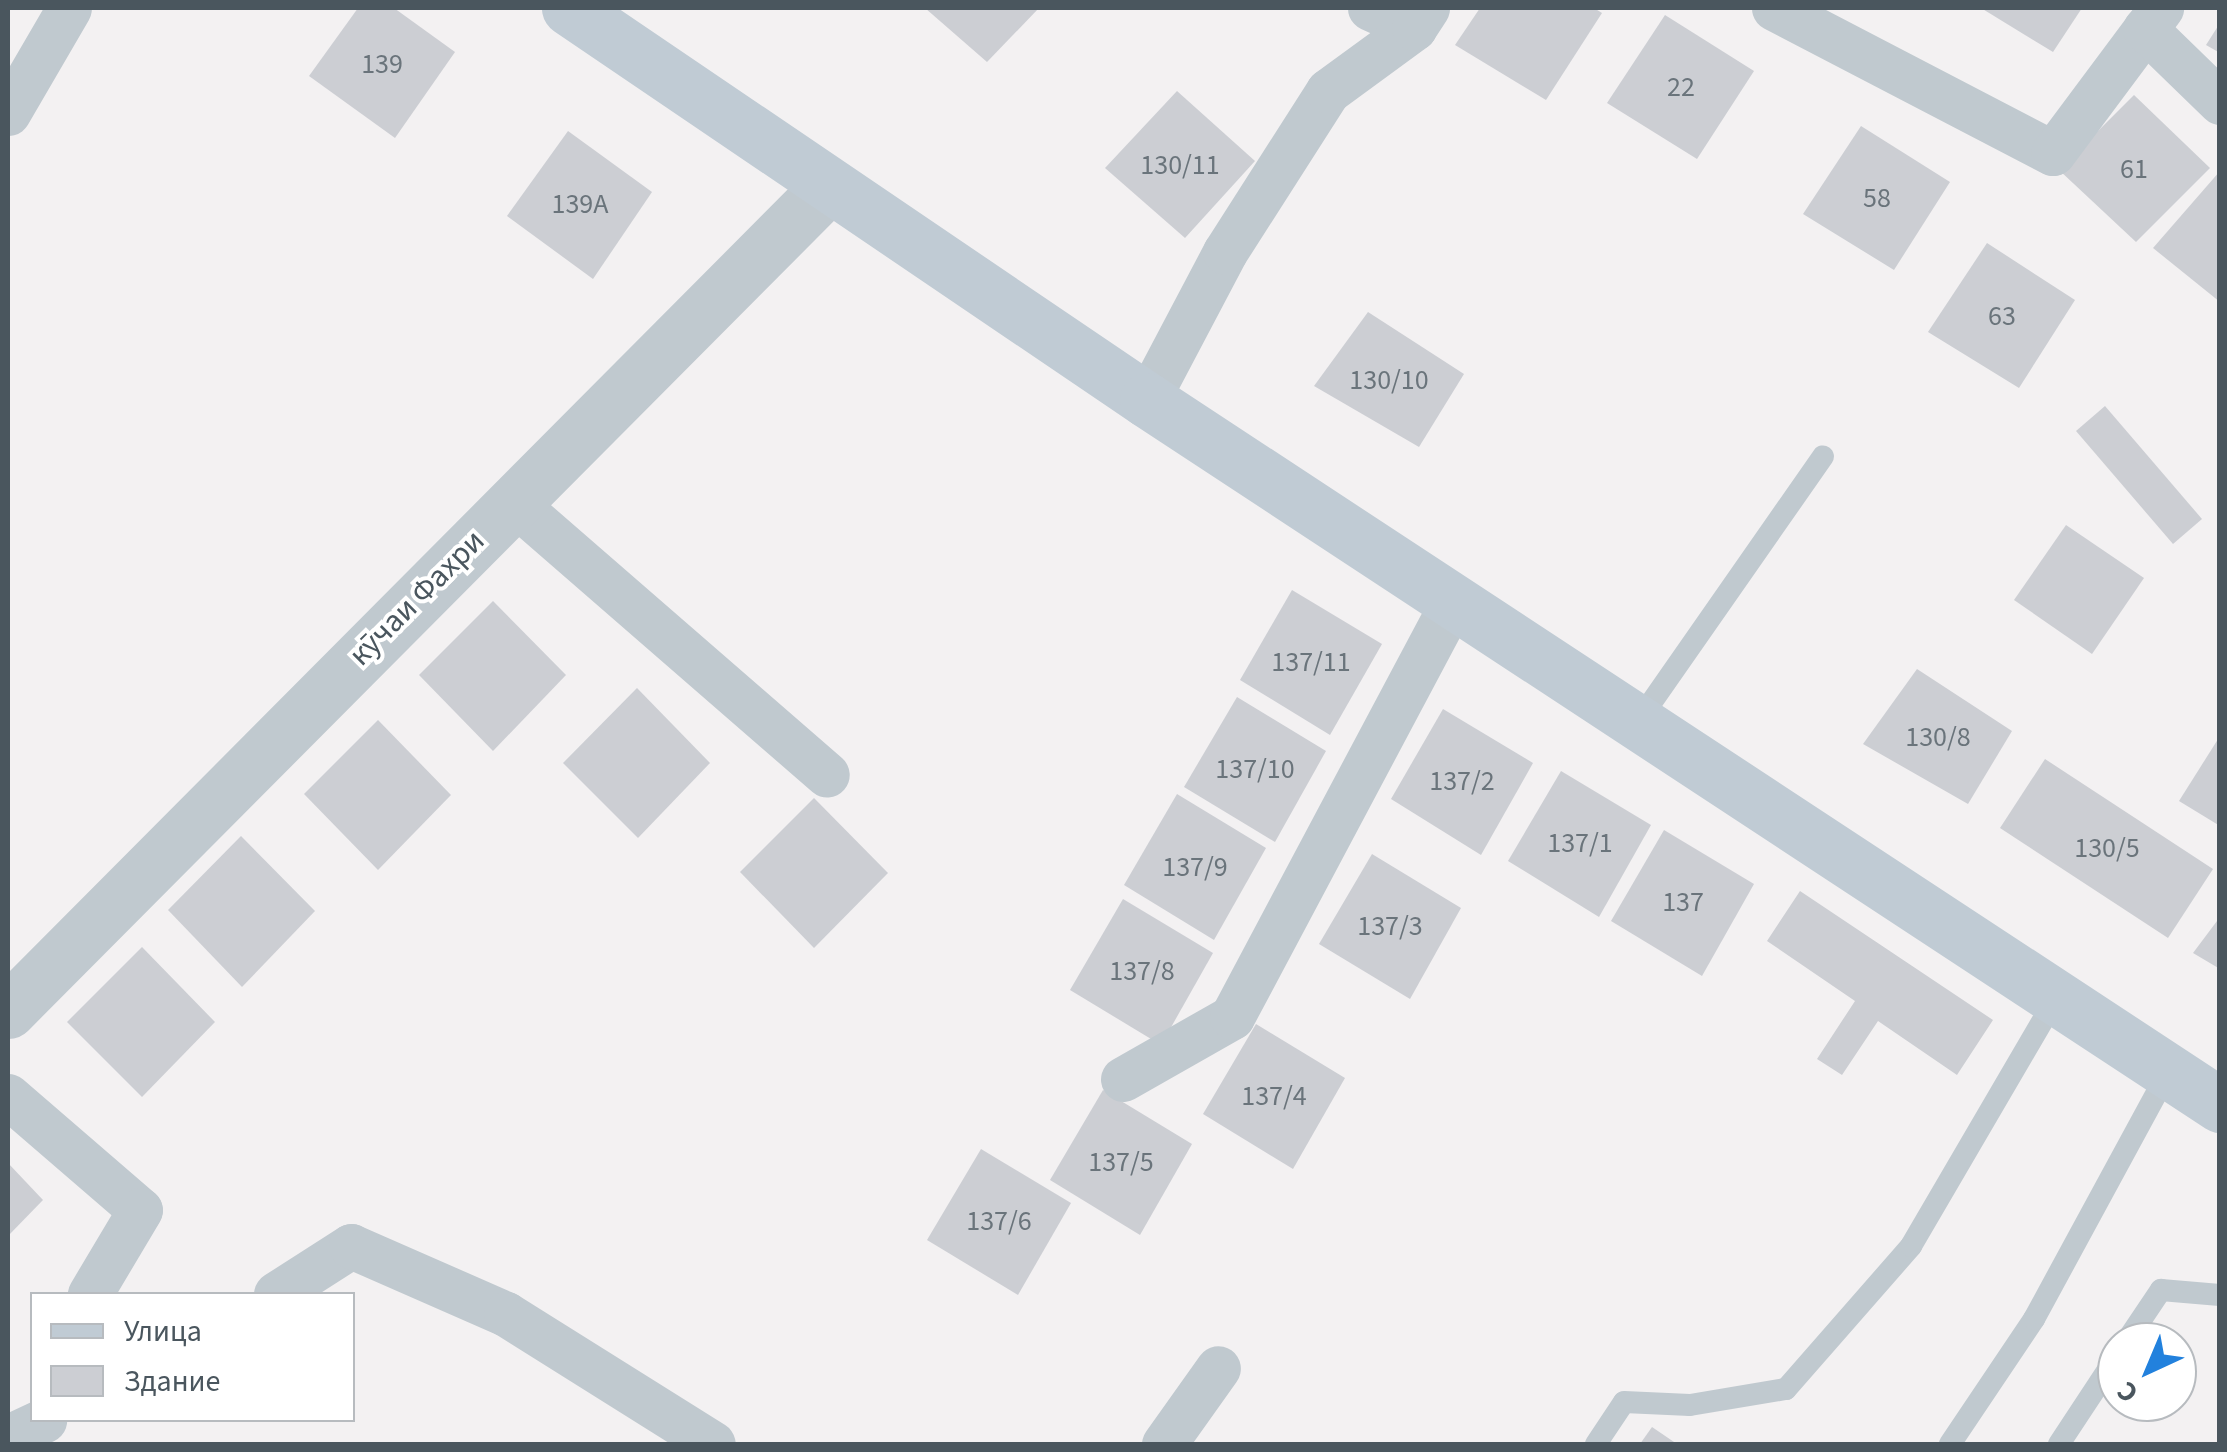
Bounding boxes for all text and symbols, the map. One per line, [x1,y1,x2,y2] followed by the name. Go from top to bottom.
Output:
[361,47,403,81] house number: 139
[1667,70,1695,104] house number: 22
[1140,148,1220,182] house number: 130/11
[2120,152,2148,186] house number: 61
[1863,181,1891,215] house number: 58
[552,187,608,221] house number: 139А
[1988,299,2016,333] house number: 63
[1349,363,1429,397] house number: 130/10
[341,522,493,674] street label: кӯчаи Фахри
[1271,645,1351,679] house number: 137/11
[1905,720,1971,754] house number: 130/8
[1215,752,1295,786] house number: 137/10
[1429,764,1495,798] house number: 137/2
[1547,826,1613,860] house number: 137/1
[2074,831,2140,865] house number: 130/5
[1162,850,1228,884] house number: 137/9
[1662,885,1704,919] house number: 137
[1357,909,1423,943] house number: 137/3
[1109,954,1175,988] house number: 137/8
[1241,1079,1307,1113] house number: 137/4
[1088,1145,1154,1179] house number: 137/5
[966,1204,1032,1238] house number: 137/6
[30,1292,355,1422] legend
[124,1310,202,1353] text: Улица
[2097,1322,2197,1422] north arrow
[124,1360,220,1403] text: Здание
[2108,1372,2147,1412] text: С

